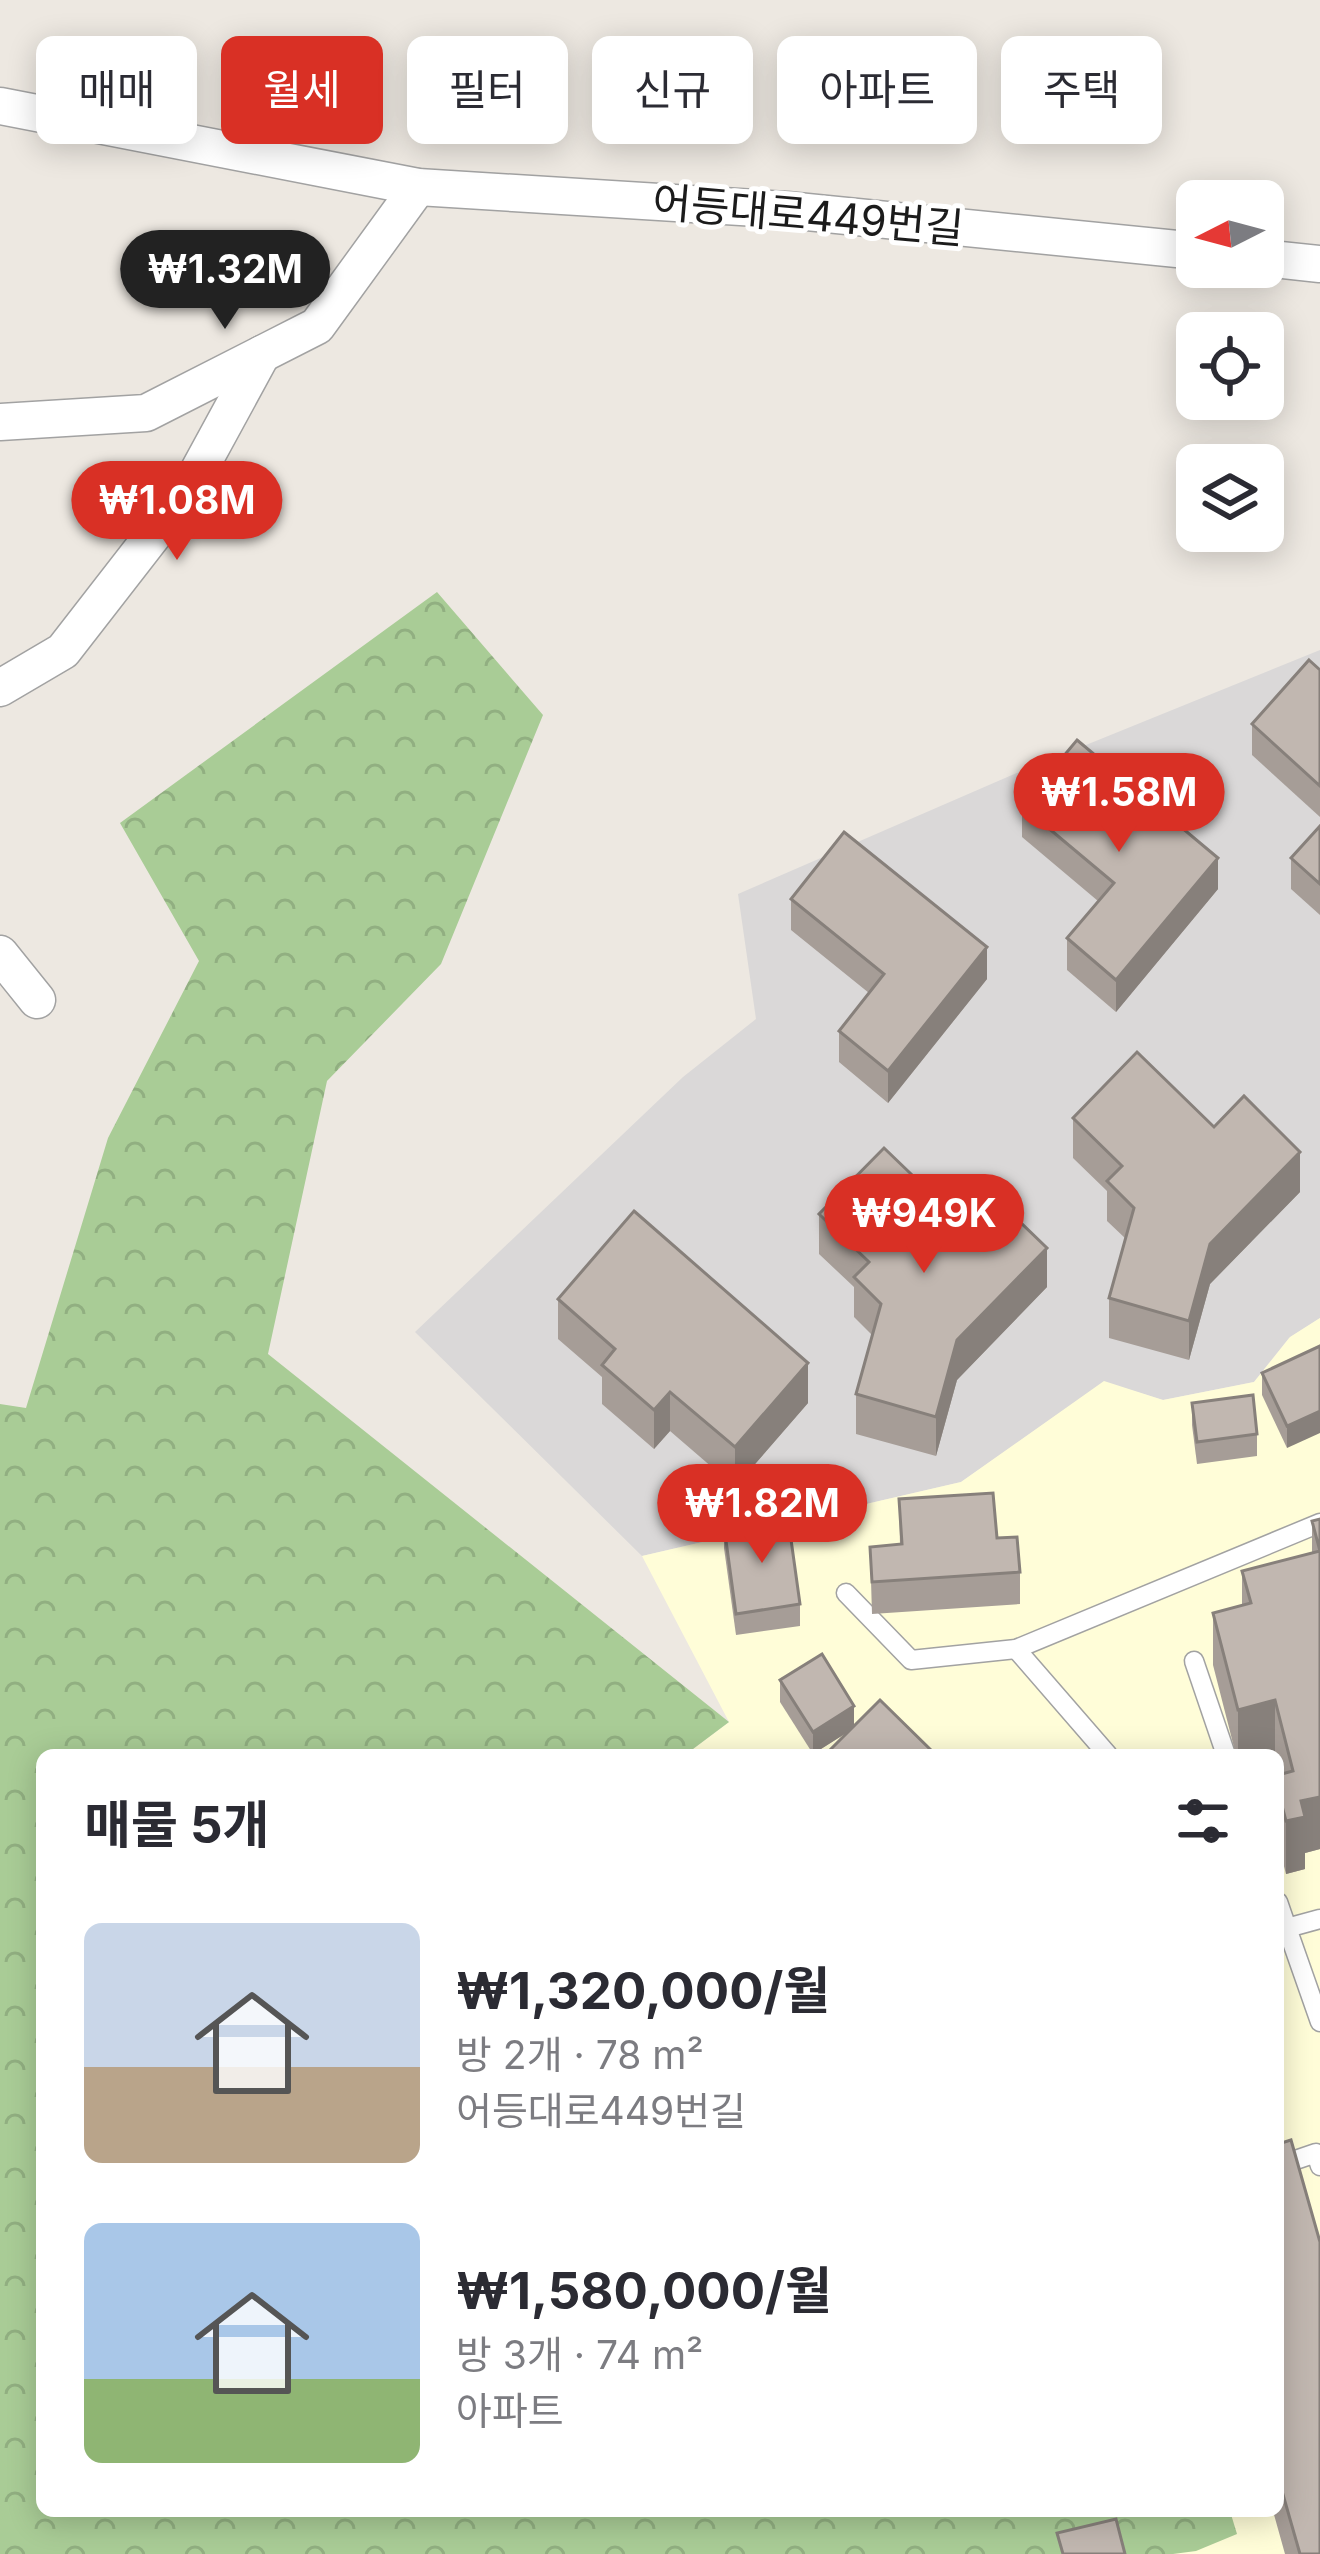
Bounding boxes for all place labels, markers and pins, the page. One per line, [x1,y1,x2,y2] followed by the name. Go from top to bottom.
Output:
[127,230,323,332] pin: ₩1.32M
[79,461,275,563] pin: ₩1.08M
[1021,753,1217,855] pin: ₩1.58M
[840,1174,1008,1276] pin: ₩949K
[664,1464,860,1566] pin: ₩1.82M

